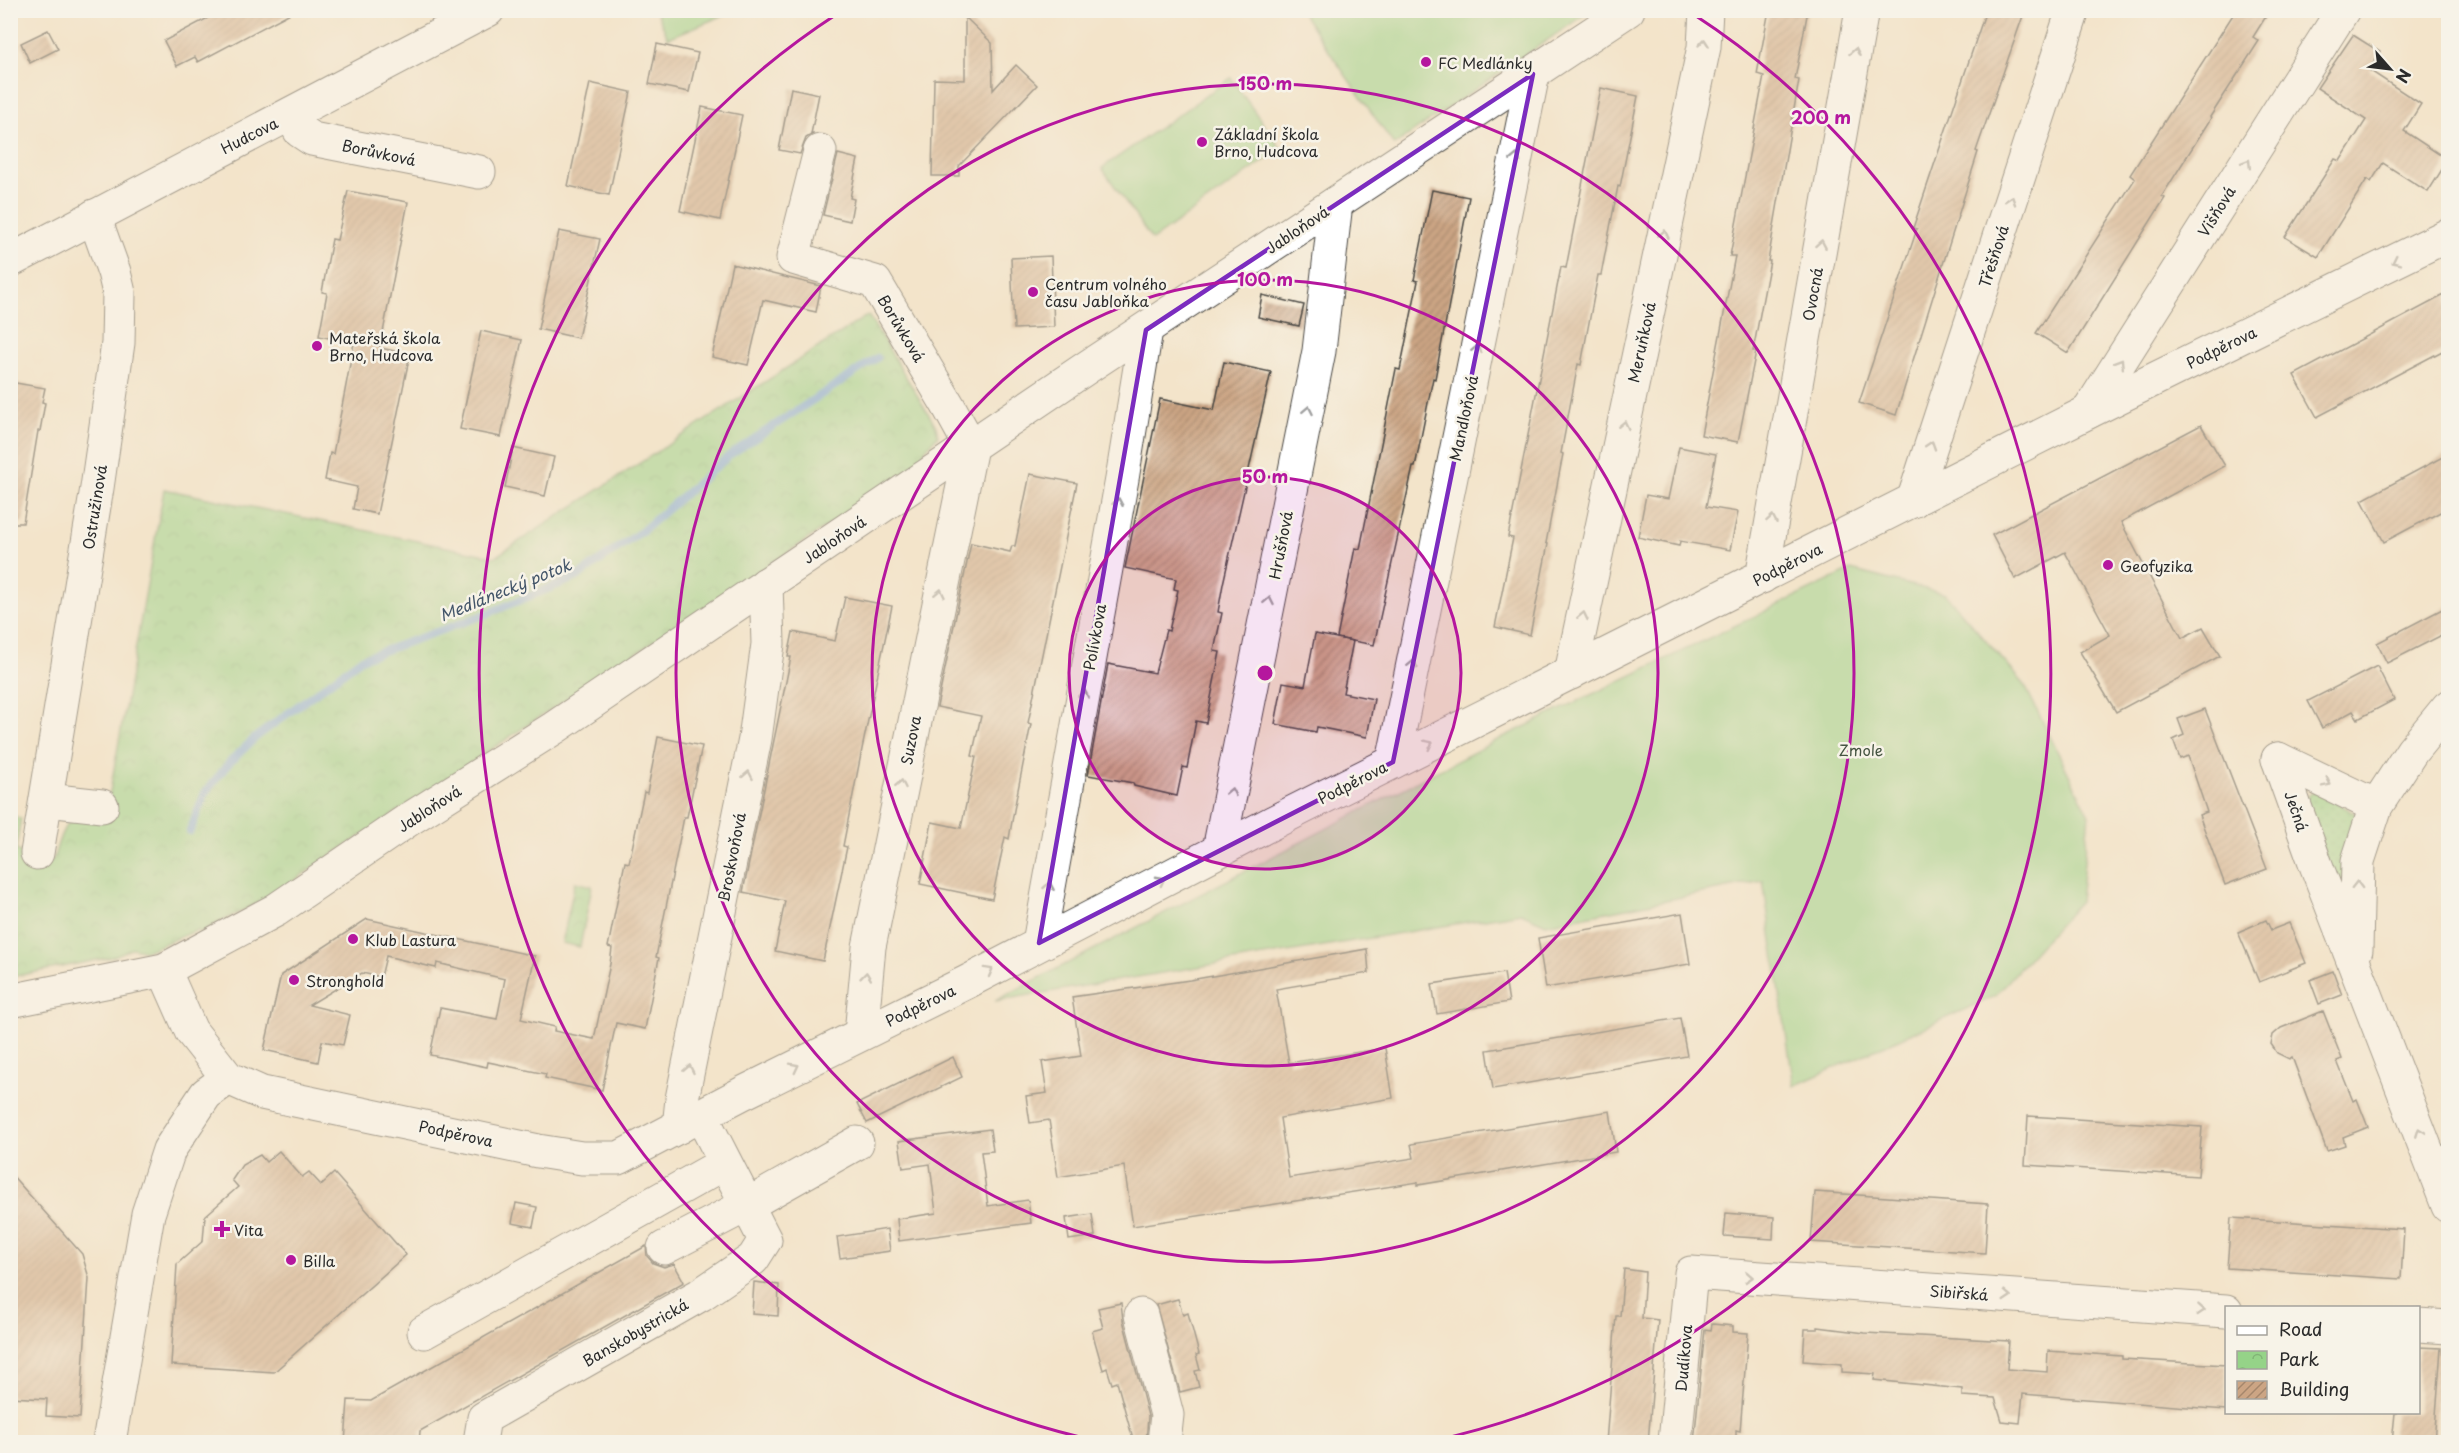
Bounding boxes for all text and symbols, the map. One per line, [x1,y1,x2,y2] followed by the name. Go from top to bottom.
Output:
[1697,39,1710,48] one-way arrow
[2360,39,2420,99] north arrow
[1848,48,1860,57] one-way arrow
[1438,51,1533,74] place label: FC Medlánky
[1419,55,1433,69] marker: FC Medlánky
[2391,65,2418,88] text: N
[1238,69,1292,96] text: 150 m
[1791,103,1851,130] text: 200 m
[216,110,282,159] street label: Hudcova
[1214,122,1319,162] place label: Základní škola Brno, Hudcova
[340,133,419,171] street label: Borůvková
[1195,135,1209,149] marker: Základní škola Brno, Hudcova
[1509,153,1522,163] one-way arrow
[2239,159,2251,169] one-way arrow
[2191,181,2241,241] street label: Višňová
[2004,195,2016,206] one-way arrow
[1261,199,1334,259] street label: Jabloňová
[1972,221,2014,290] street label: Třešňová
[1657,230,1670,240] one-way arrow
[1814,240,1826,249] one-way arrow
[2392,254,2402,265] one-way arrow
[1237,265,1293,292] text: 100 m
[1796,265,1828,323] street label: Ovocná
[1045,272,1167,312] place label: Centrum volného času Jabloňka
[1026,285,1040,299] marker: Centrum volného času Jabloňka
[873,290,932,367] street label: Borůvková
[1621,299,1661,384] street label: Meruňková
[2182,320,2261,374] street label: Podpěrova
[329,326,441,366] place label: Mateřská škola Brno, Hudcova
[310,339,324,353] marker: Mateřská škola Brno, Hudcova
[1470,344,1483,354] one-way arrow
[2112,359,2124,369] one-way arrow
[1443,372,1484,463] street label: Mandloňová
[1301,405,1314,415] one-way arrow
[1617,420,1630,430] one-way arrow
[1924,440,1936,451] one-way arrow
[76,462,112,551] street label: Ostružinová
[1242,462,1288,489] text: 50 m
[1111,497,1124,507] one-way arrow
[1262,508,1298,581] street label: Hrušňová
[798,509,871,569] street label: Jabloňová
[1765,514,1778,524] one-way arrow
[1748,536,1827,591] street label: Podpěrova
[435,551,575,626] water label: Medlánecký potok
[2120,554,2194,577] place label: Geofyzika
[2101,558,2115,572] marker: Geofyzika
[933,588,946,598] one-way arrow
[1262,596,1275,606] one-way arrow
[1077,601,1111,672] street label: Polívkova
[1576,611,1589,621] one-way arrow
[1406,659,1419,669] one-way arrow
[1255,663,1275,683] centre of rings
[1077,689,1089,699] one-way arrow
[894,713,926,767] street label: Suzova
[1839,738,1883,761] park label: Zmole
[1422,740,1433,751] one-way arrow
[1313,754,1392,809] street label: Podpěrova
[741,770,754,780] one-way arrow
[2321,775,2332,787] one-way arrow
[393,778,466,837] street label: Jabloňová
[894,779,907,789] one-way arrow
[1224,788,1237,798] one-way arrow
[2279,788,2315,835] street label: Ječná
[711,810,751,904] street label: Broskvoňová
[1155,876,1166,887] one-way arrow
[2351,880,2364,889] one-way arrow
[1042,881,1055,891] one-way arrow
[365,928,457,951] place label: Klub Lastura
[346,932,360,946] marker: Klub Lastura
[982,967,993,978] one-way arrow
[306,969,384,992] place label: Stronghold
[859,971,872,980] one-way arrow
[287,973,301,987] marker: Stronghold
[881,978,960,1032] street label: Podpěrova
[789,1063,800,1074] one-way arrow
[681,1065,694,1075] one-way arrow
[417,1114,496,1152] street label: Podpěrova
[2415,1127,2428,1137] one-way arrow
[234,1218,264,1241] place label: Vita
[215,1222,229,1236] marker: Vita
[303,1249,336,1272] place label: Billa
[284,1253,298,1267] marker: Billa
[1745,1271,1754,1284] one-way arrow
[1929,1278,1990,1306] street label: Sibiřská
[2002,1289,2011,1302] one-way arrow
[578,1292,693,1372] street label: Banskobystrická
[2197,1303,2206,1316] one-way arrow
[2225,1306,2420,1414] legend
[2279,1315,2323,1342] text: Road
[1669,1323,1697,1393] street label: Dudíkova
[2279,1345,2319,1372] text: Park
[2279,1375,2349,1402] text: Building

